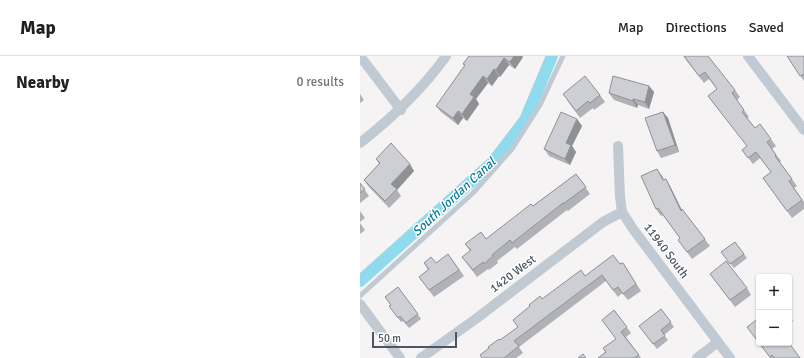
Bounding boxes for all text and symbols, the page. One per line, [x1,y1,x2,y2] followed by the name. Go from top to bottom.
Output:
[20,16,56,40] text: Map
[618,19,644,36] text: Map
[666,19,727,36] text: Directions
[749,19,784,36] text: Saved
[16,72,69,93] text: Nearby
[296,74,344,90] text: 0 results
[409,153,500,240] water label: South Jordan Canal
[640,220,692,282] street label: 11940 South
[487,252,539,296] street label: 1420 West
[756,274,792,346] map controls
[756,274,792,310] button: +
[756,310,792,346] button: −
[372,330,457,349] scale bar
[378,332,401,345] text: 50 m

